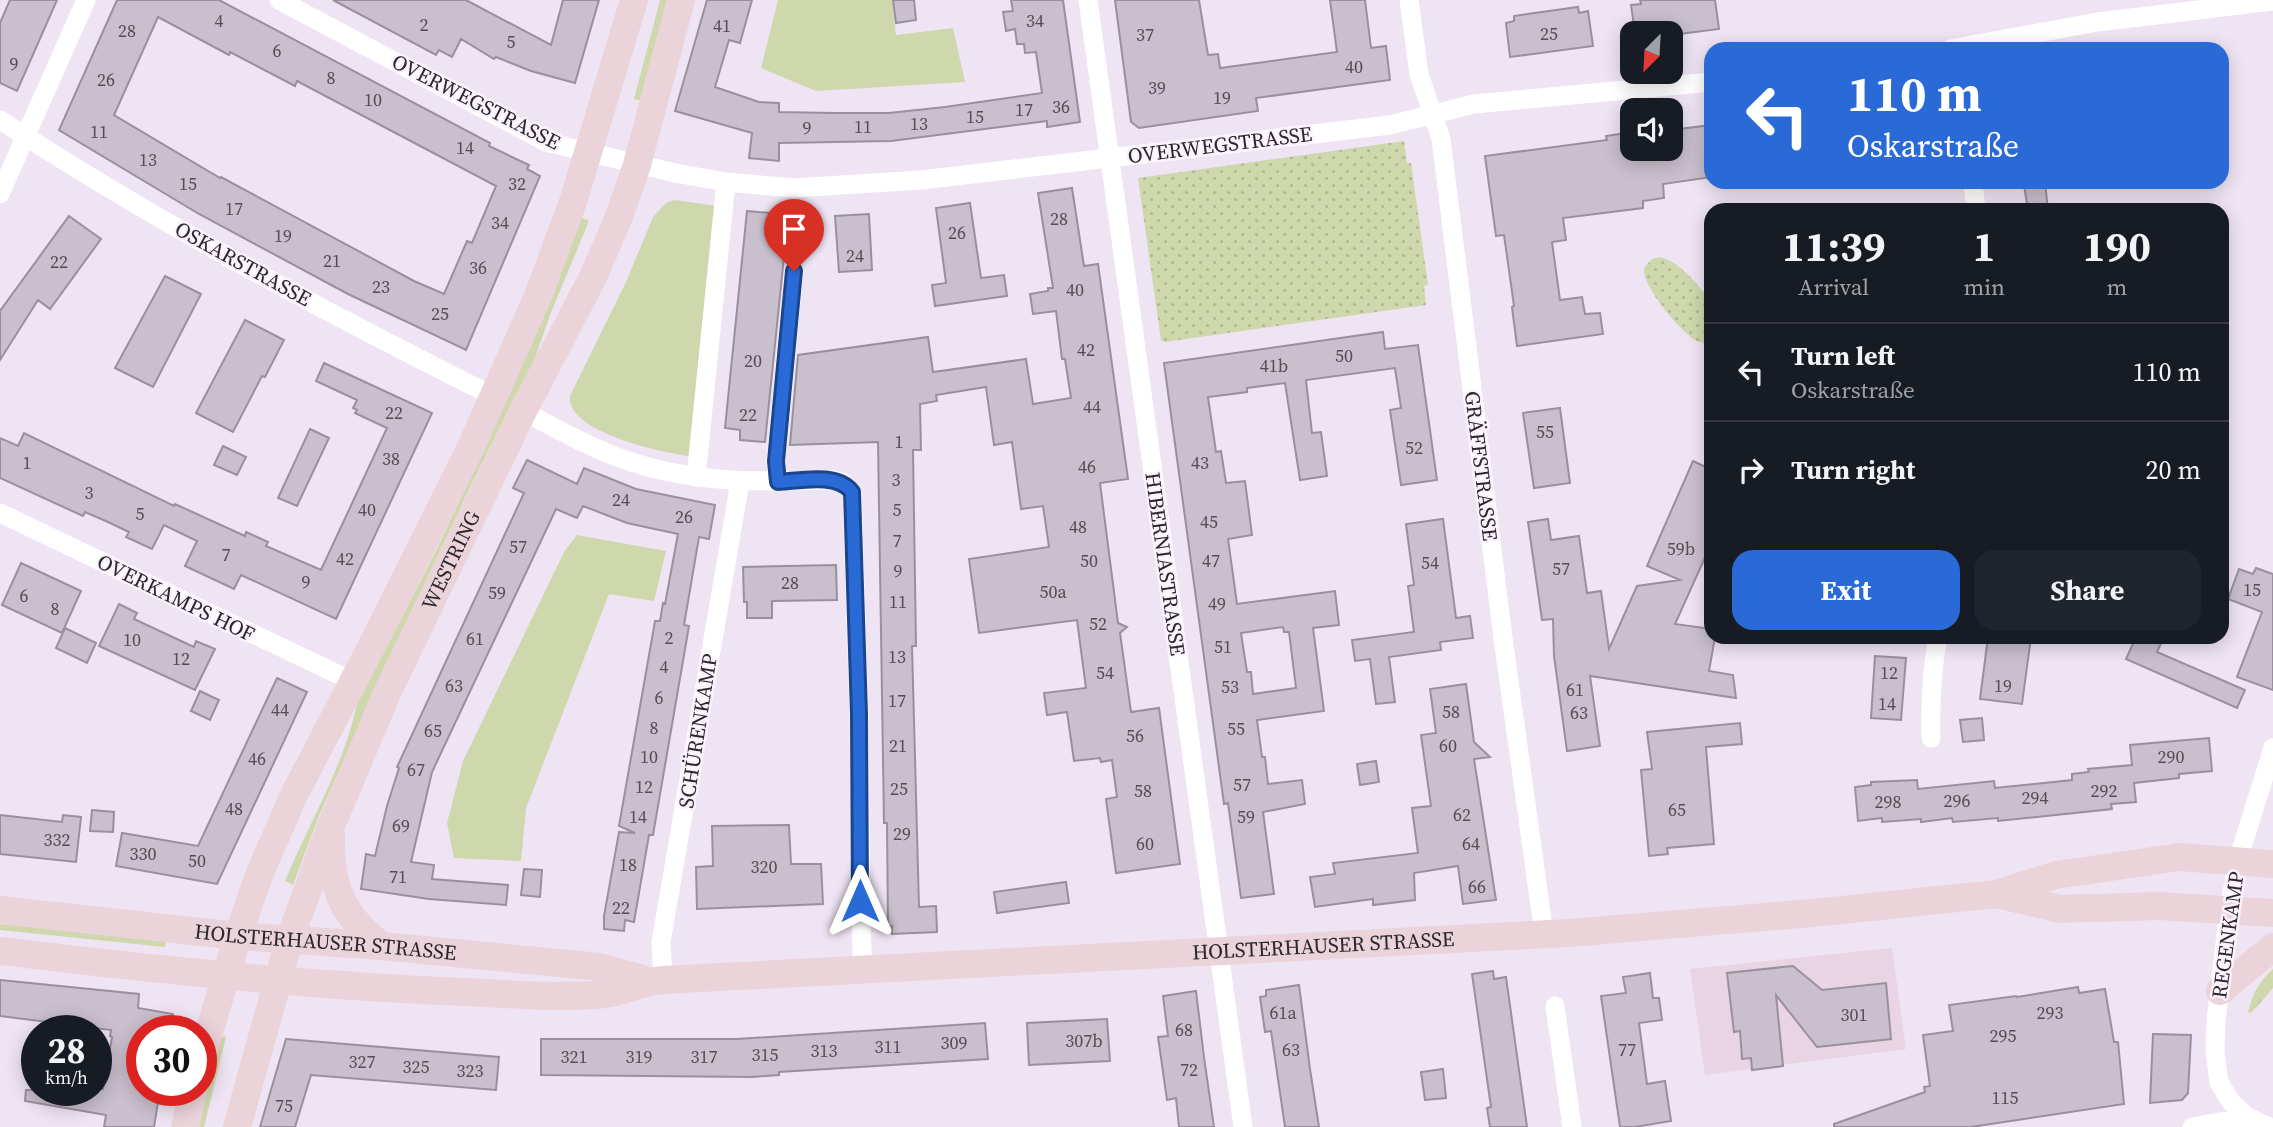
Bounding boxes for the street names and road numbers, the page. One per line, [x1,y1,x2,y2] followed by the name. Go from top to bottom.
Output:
[387,47,565,157] street label: OVERWEGSTRASSE
[1126,119,1314,170] street label: OVERWEGSTRASSE
[170,214,317,313] street label: OSKARSTRASSE
[1458,389,1505,542] street label: GRÄFFSTRASSE
[1138,470,1193,658] street label: HIBERNIASTRASSE
[414,506,487,615] street label: WESTRING
[92,547,260,648] street label: OVERKAMPS HOF
[671,652,724,810] street label: SCHÜRENKAMP
[2204,870,2251,1000] street label: REGENKAMP
[193,916,458,967] street label: HOLSTERHAUSER STRASSE
[1191,924,1455,967] street label: HOLSTERHAUSER STRASSE

